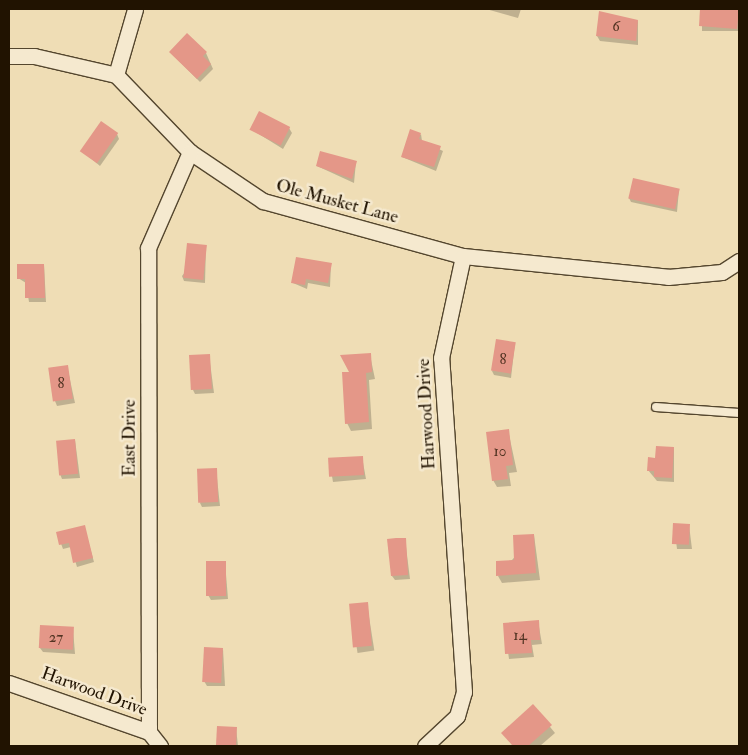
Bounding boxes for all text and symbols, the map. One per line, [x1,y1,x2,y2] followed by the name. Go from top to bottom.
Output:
[612,18,620,36] house number: 6
[273,175,401,229] street label: Ole Musket Lane
[499,351,507,369] house number: 8
[413,358,441,470] street label: Harwood Drive
[57,375,65,393] house number: 8
[119,399,141,477] street label: East Drive
[494,443,506,461] house number: 10
[513,627,527,645] house number: 14
[49,629,63,647] house number: 27
[38,663,150,721] street label: Harwood Drive

